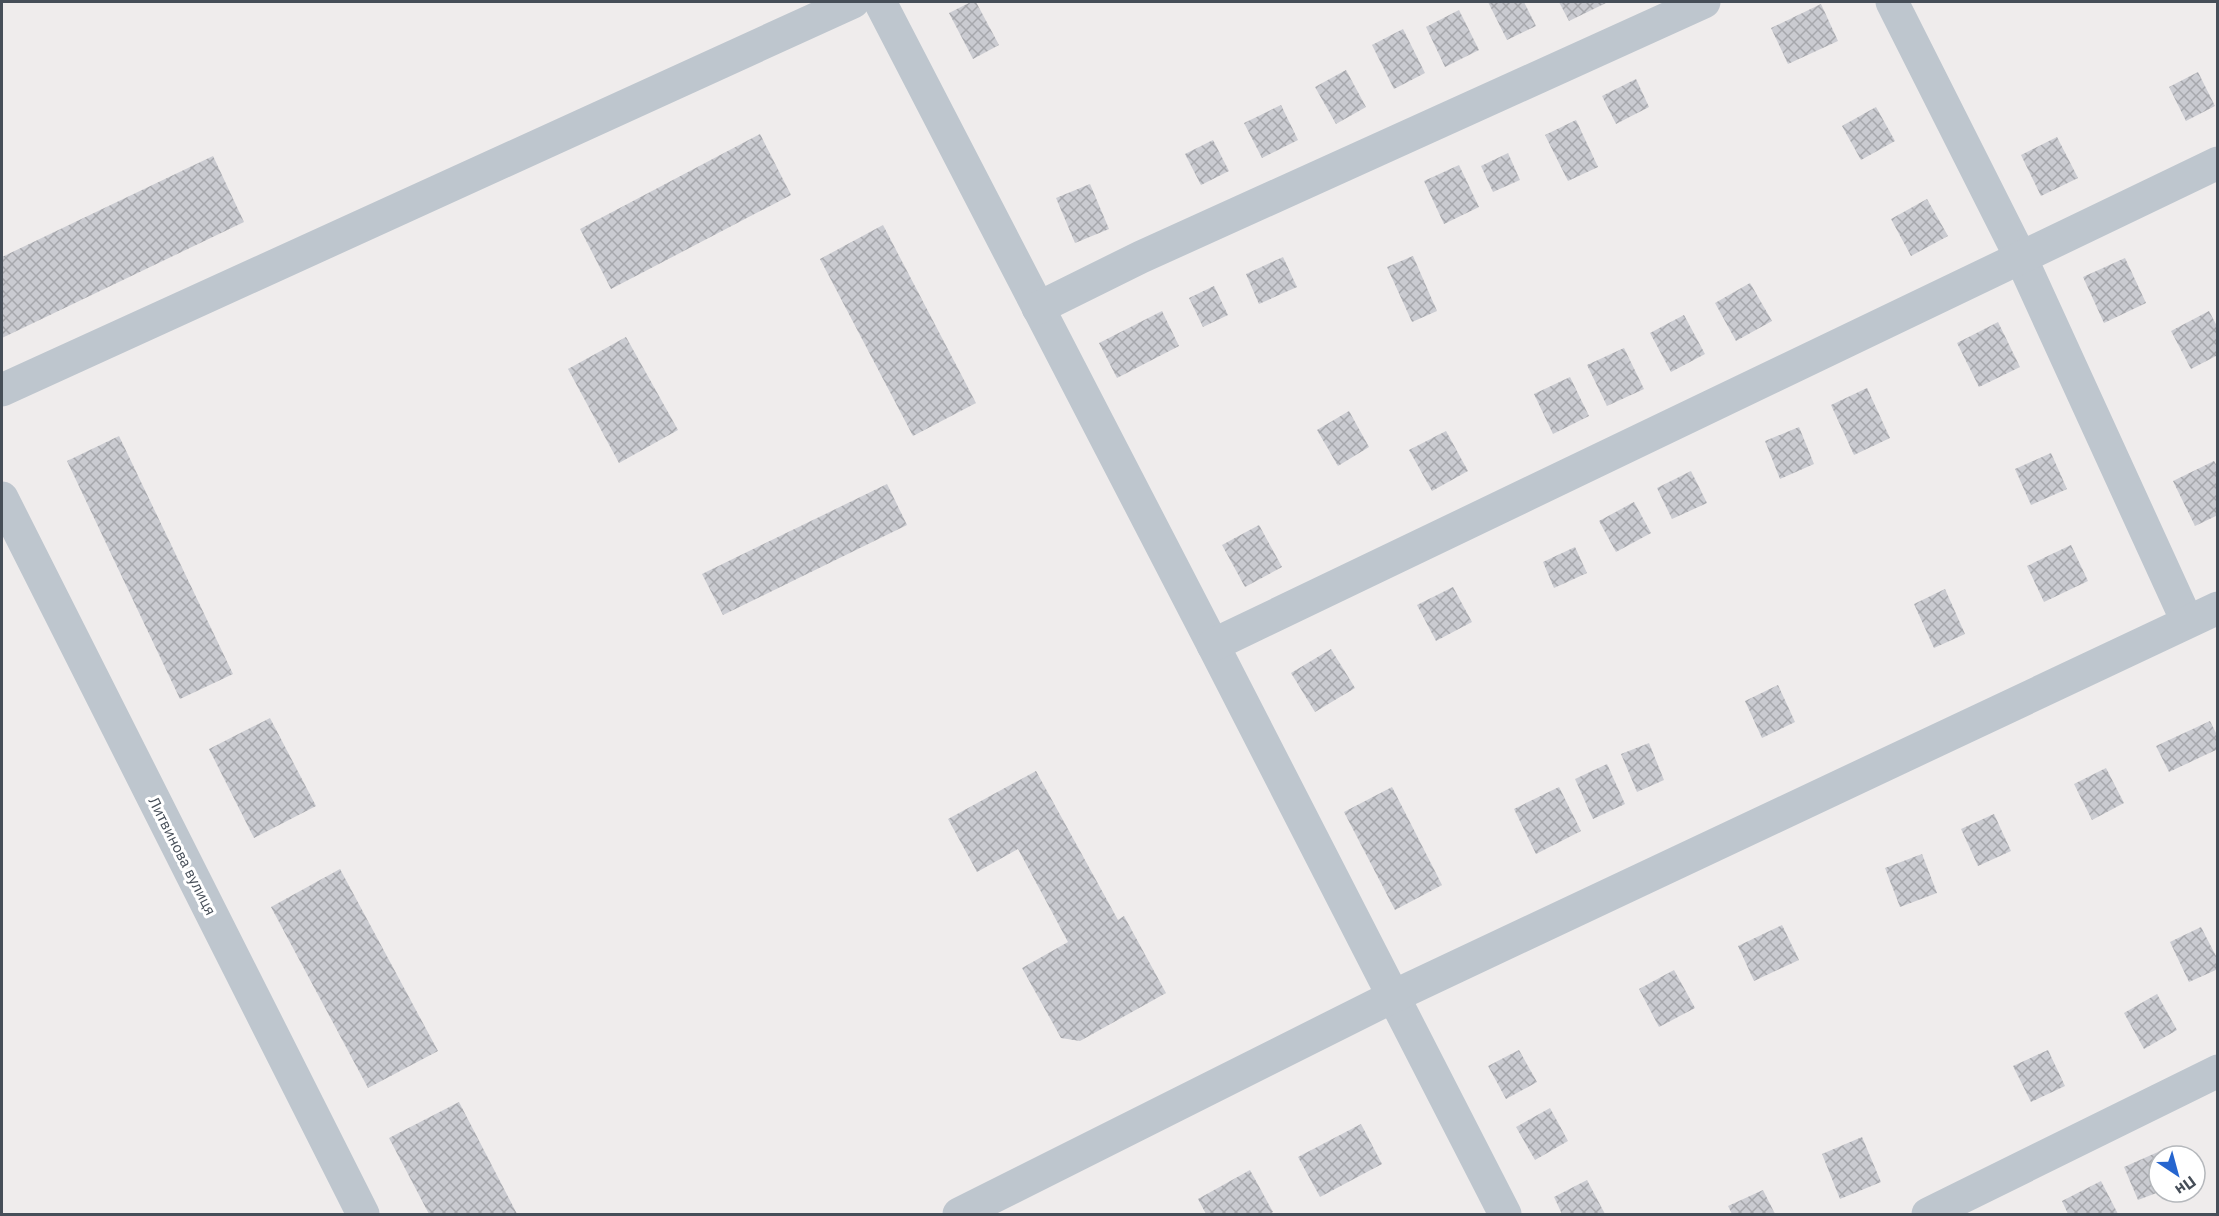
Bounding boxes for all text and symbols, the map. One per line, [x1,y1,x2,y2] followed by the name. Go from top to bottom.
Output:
[144,793,220,918] street label: Литвинова вулиця
[2147,1144,2207,1204] north arrow
[2171,1172,2200,1200] text: Пн

